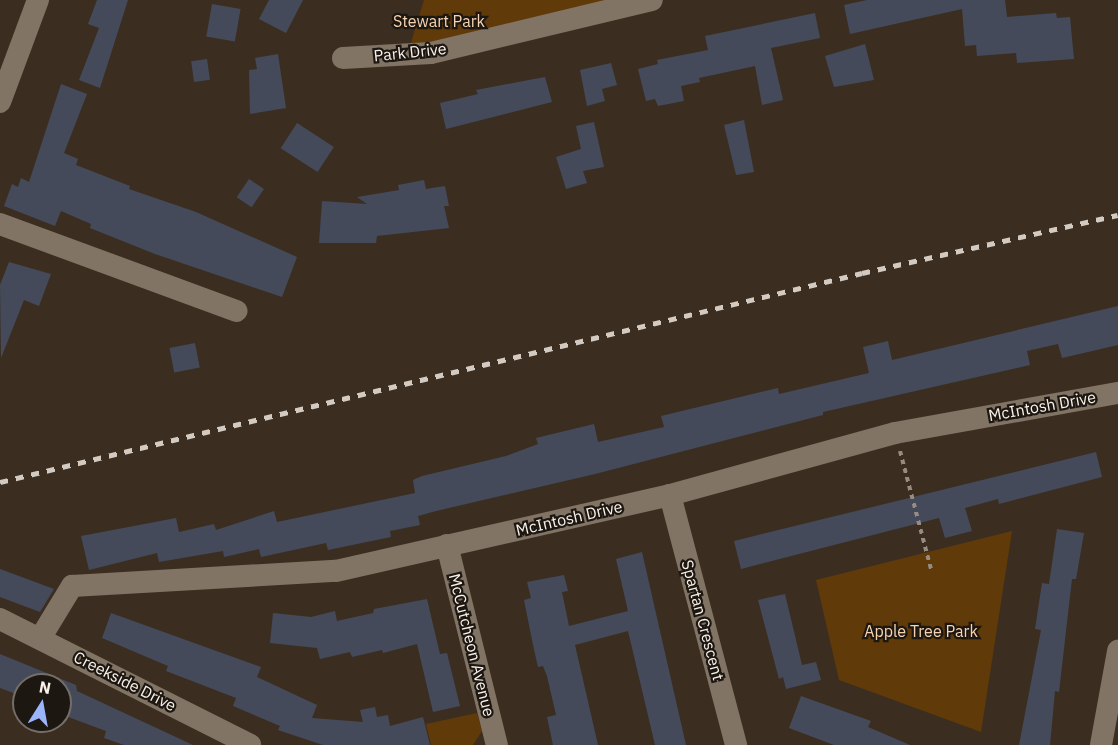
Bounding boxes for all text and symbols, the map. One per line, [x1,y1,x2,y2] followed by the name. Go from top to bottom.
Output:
[393,11,485,31] park label: Stewart Park
[373,39,447,65] street label: Park Drive
[987,387,1097,425] street label: McIntosh Drive
[514,496,624,540] street label: McIntosh Drive
[678,558,728,682] street label: Spartan Crescent
[445,571,499,719] street label: McCutcheon Avenue
[864,621,978,641] park label: Apple Tree Park
[71,647,179,715] street label: Creekside Drive
[12,673,72,733] north arrow
[37,676,53,698] text: N

